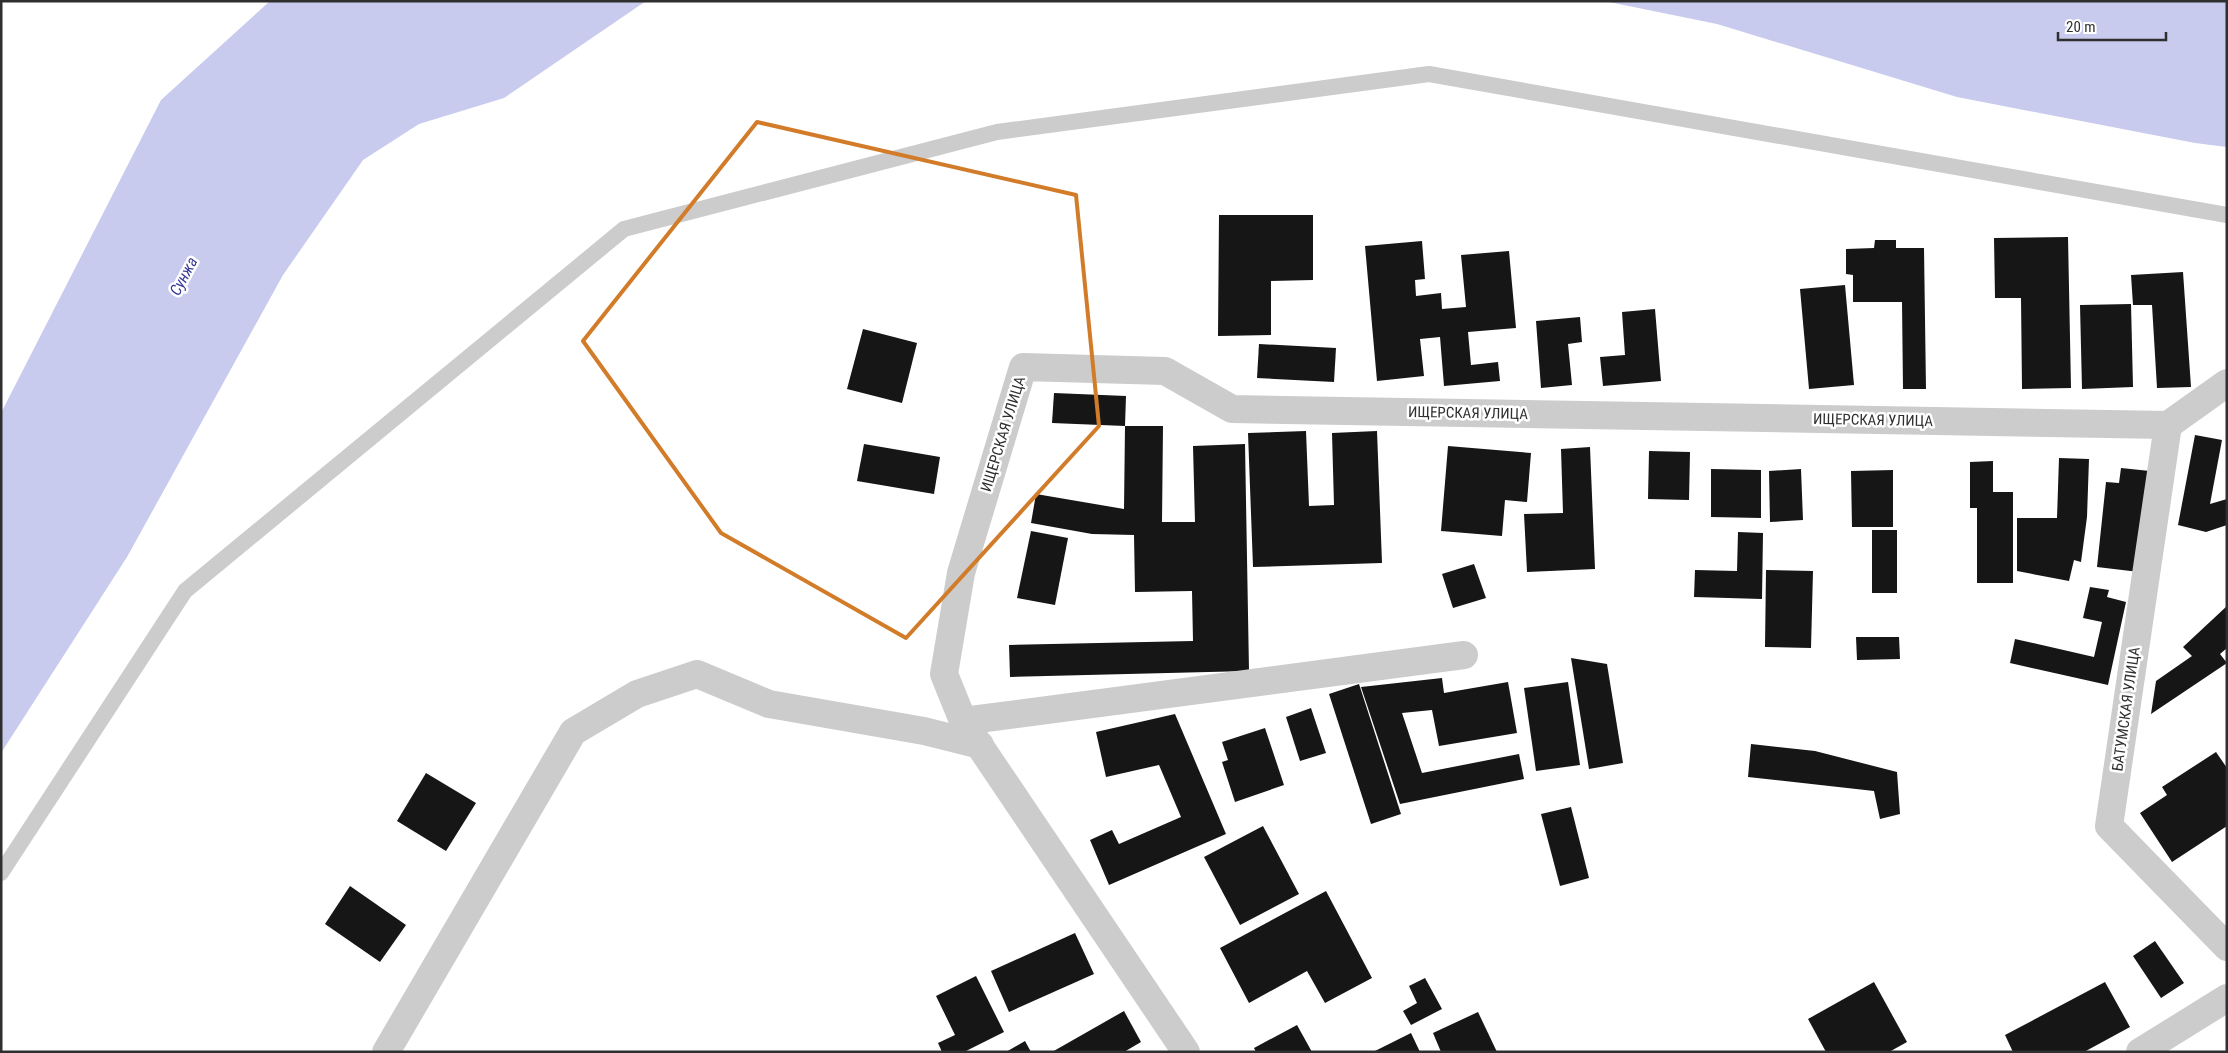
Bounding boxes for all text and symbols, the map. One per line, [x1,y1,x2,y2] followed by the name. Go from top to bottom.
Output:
[2058,10,2166,42] scale bar
[2066,18,2096,36] text: 20 m
[165,254,201,299] water label: Сунжа
[977,374,1029,494] street label: ИЩЕРСКАЯ УЛИЦА
[1408,403,1528,423] street label: ИЩЕРСКАЯ УЛИЦА
[1813,410,1933,430] street label: ИЩЕРСКАЯ УЛИЦА
[2108,645,2144,772] street label: БАТУМСКАЯ УЛИЦА

